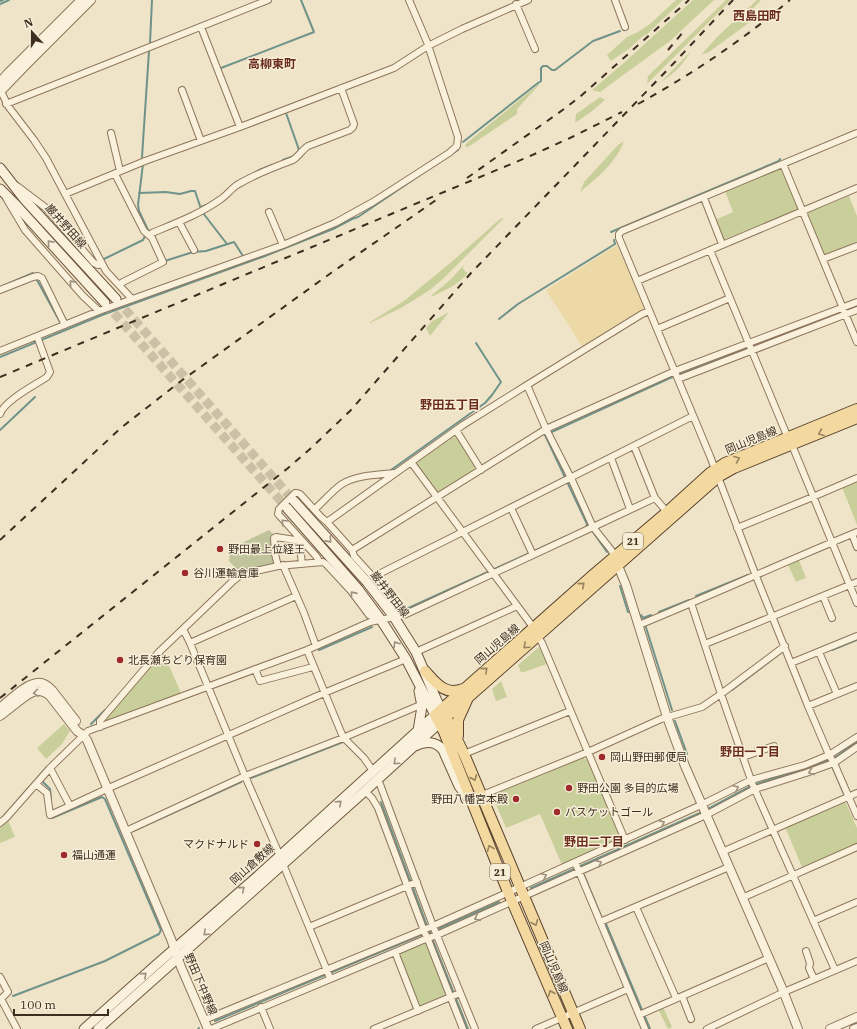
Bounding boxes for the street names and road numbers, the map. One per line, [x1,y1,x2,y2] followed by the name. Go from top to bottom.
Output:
[42,201,90,251] street label: 巌井野田線
[723,423,779,457] street label: 岡山児島線
[623,533,643,549] road number: 21
[368,568,412,620] street label: 巌井野田線
[472,621,522,667] street label: 岡山児島線
[227,840,277,888] street label: 岡山倉敷線
[490,864,510,880] road number: 21
[537,939,571,995] street label: 岡山児島線
[182,951,220,1017] street label: 野田下中野線

